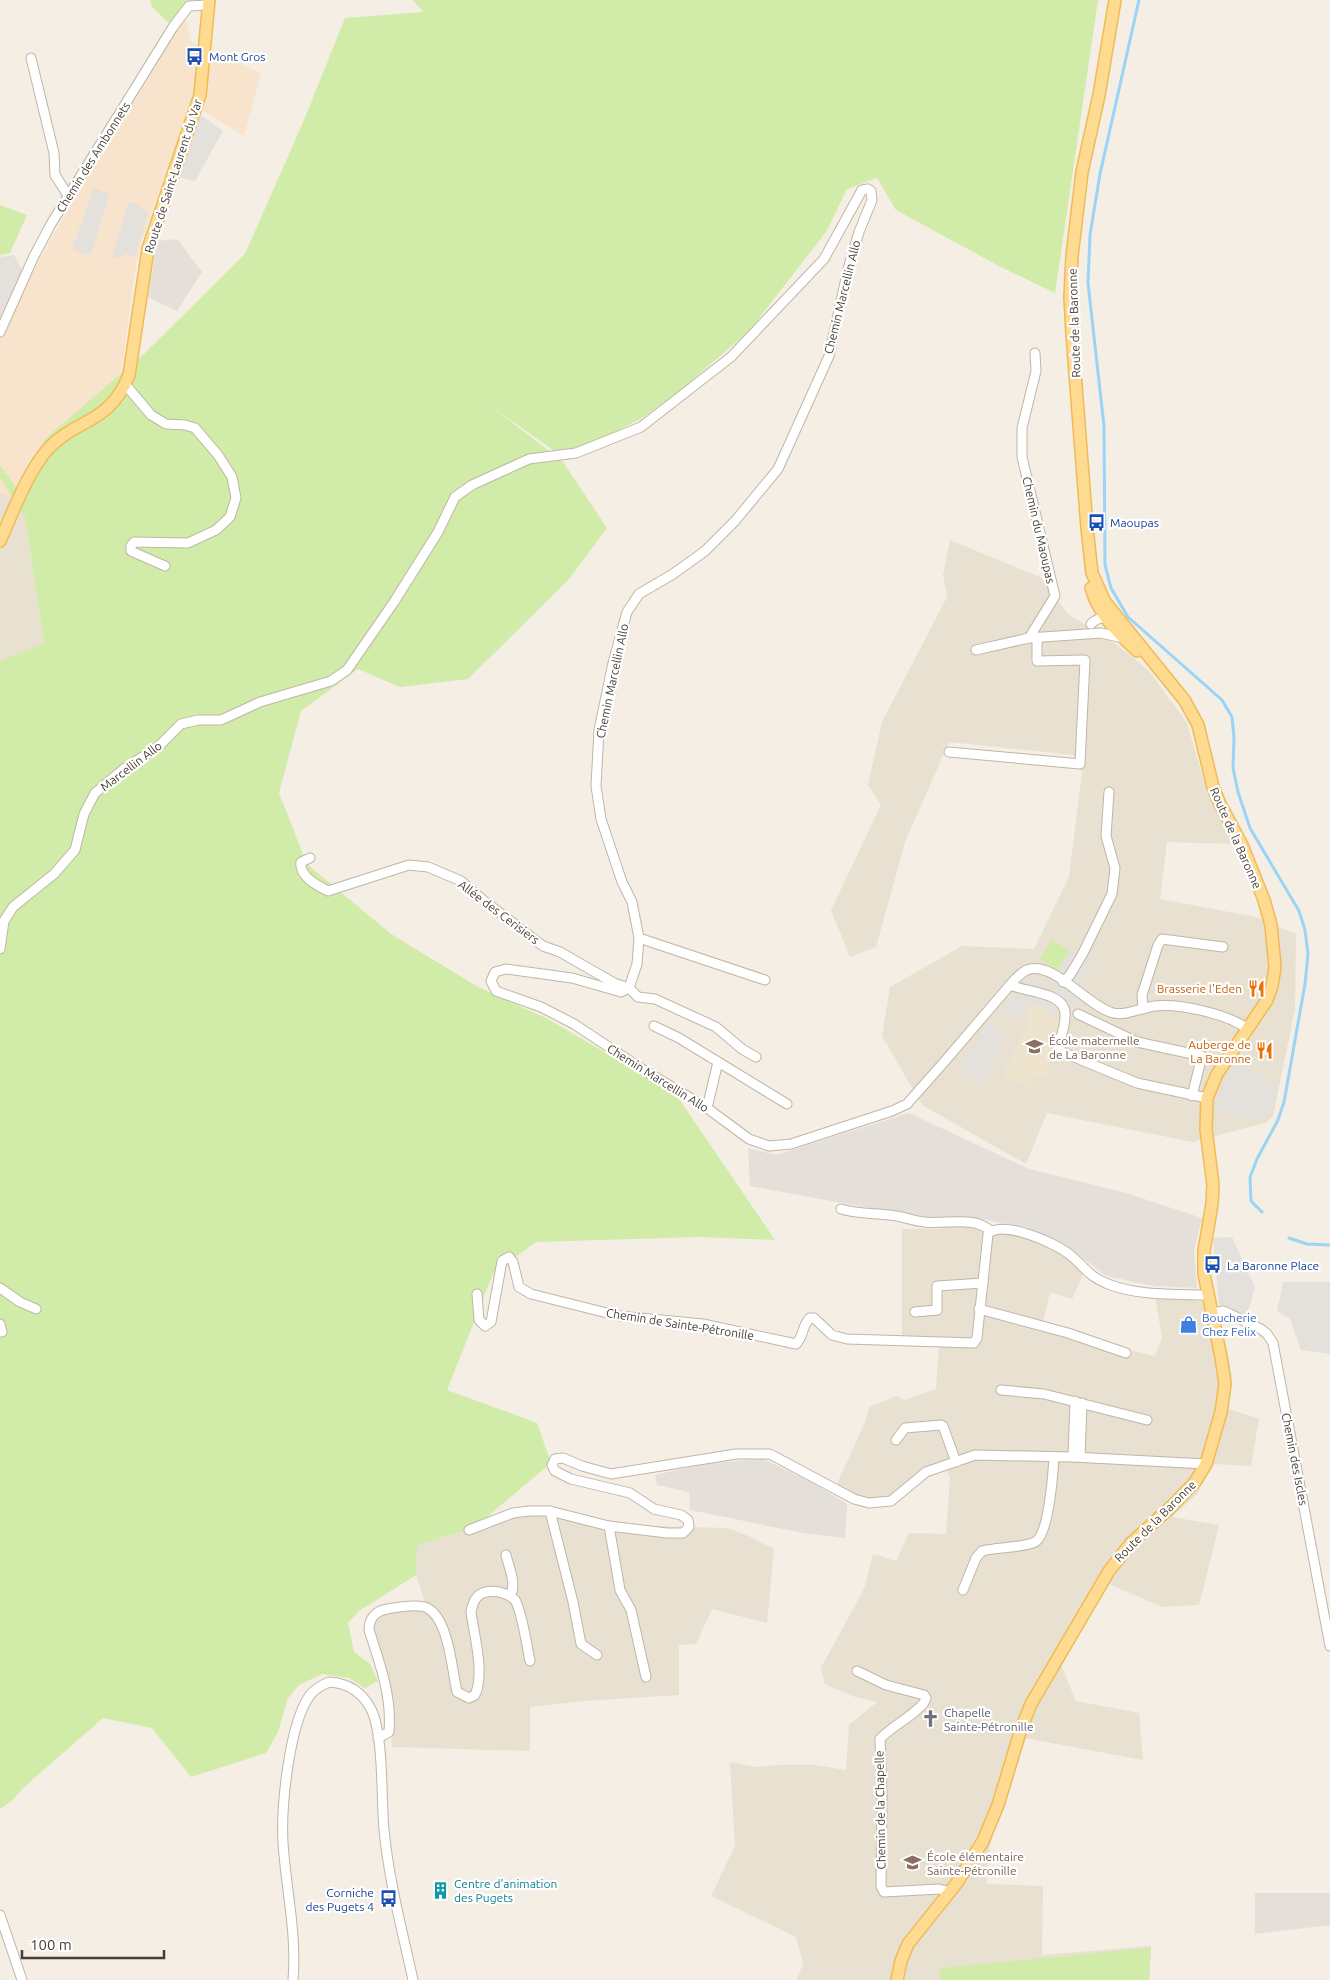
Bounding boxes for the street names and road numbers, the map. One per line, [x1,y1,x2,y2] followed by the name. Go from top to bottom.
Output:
[142,97,204,255] street label: Route de Saint-Laurent du Var
[54,99,132,215] street label: Chemin des Ambonnets
[822,239,862,355] street label: Chemin Marcellin Allo
[1066,268,1082,378] street label: Route de la Baronne
[1020,475,1058,585] street label: Chemin du Maoupas
[593,622,631,740] street label: Chemin Marcellin Allo
[98,739,164,793] street label: Marcellin Allo
[1208,785,1264,891] street label: Route de la Baronne
[456,877,542,947] street label: Allée des Cerisiers
[605,1042,711,1114] street label: Chemin Marcellin Allo
[605,1306,755,1342] street label: Chemin de Sainte-Pétronille
[1280,1412,1310,1506] street label: Chemin des Iscles
[1112,1478,1198,1564] street label: Route de la Baronne
[872,1750,888,1870] street label: Chemin de la Chapelle

